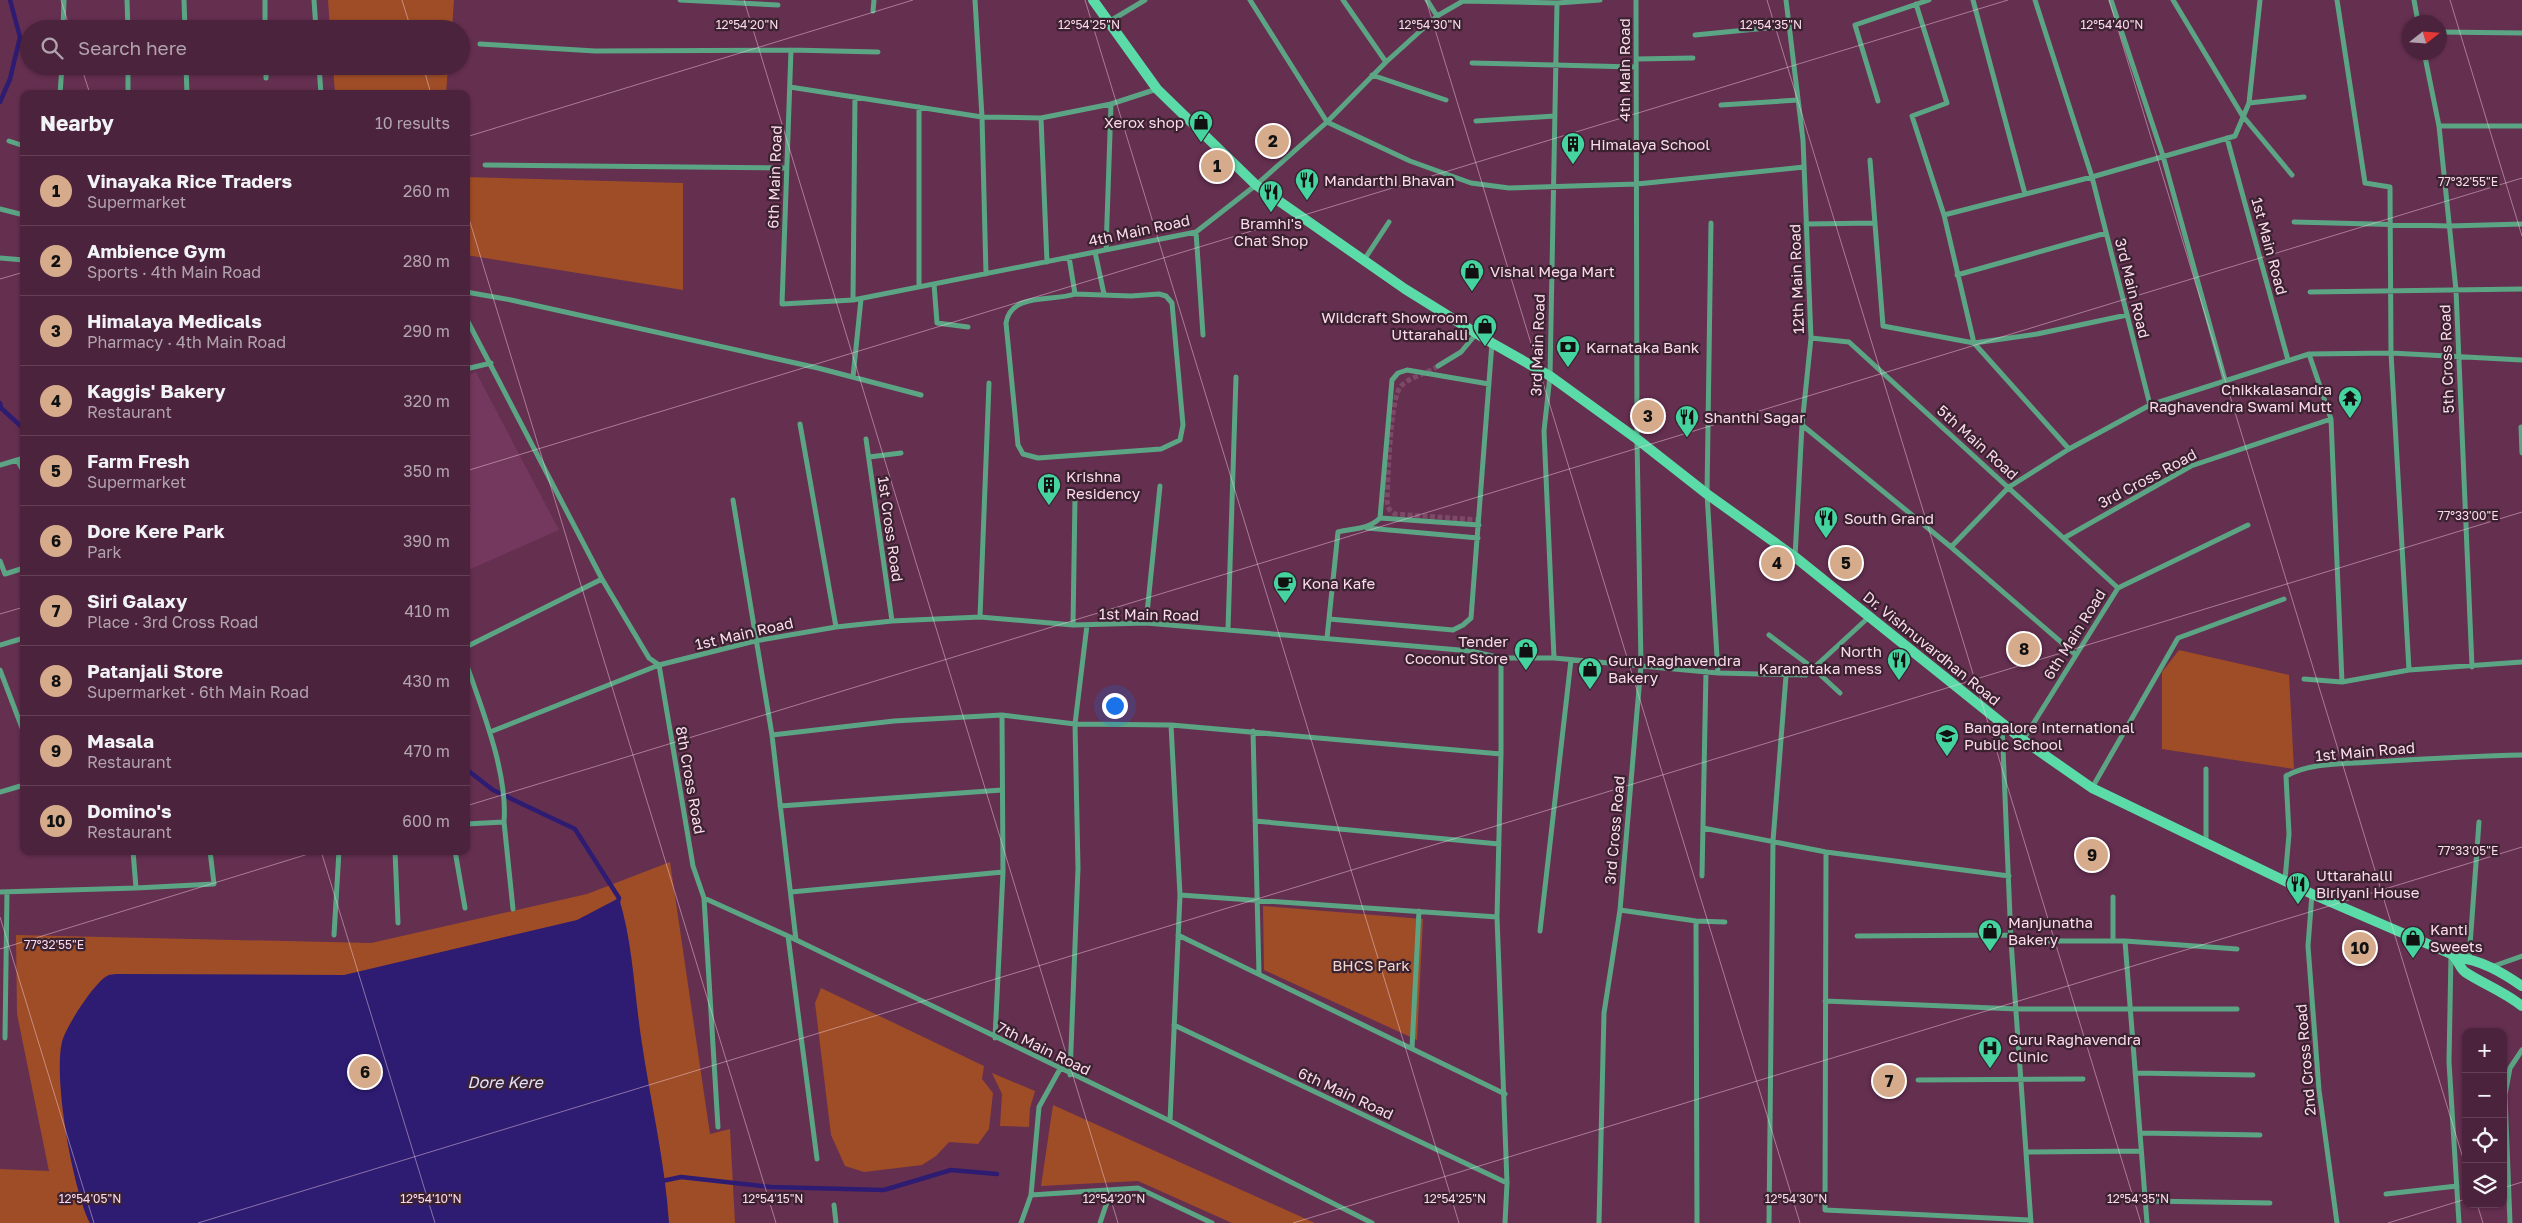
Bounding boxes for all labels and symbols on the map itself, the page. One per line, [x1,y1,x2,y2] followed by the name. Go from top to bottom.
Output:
[2402,15,2447,60] north arrow
[716,17,778,32] text: 12°54'20"N
[1058,17,1120,32] text: 12°54'25"N
[1399,17,1461,32] text: 12°54'30"N
[1740,17,1802,32] text: 12°54'35"N
[2081,17,2143,32] text: 12°54'40"N
[1615,18,1633,122] street label: 4th Main Road
[1188,109,1214,143] shop icon: Xerox shop
[1104,113,1184,131] place label: Xerox shop
[1257,122,1289,160] pin: 2
[763,125,785,229] street label: 6th Main Road
[1560,131,1586,165] building icon: Himalaya School
[1590,135,1710,153] place label: Himalaya School
[1201,147,1233,185] pin: 1
[1294,167,1320,201] restaurant icon: Mandarthi Bhavan
[1324,171,1455,189] place label: Mandarthi Bhavan
[2438,174,2498,189] text: 77°32'55"E
[1258,179,1284,213] restaurant icon: Bramhi's Chat Shop
[2248,195,2292,297] street label: 1st Main Road
[1087,210,1191,250] street label: 4th Main Road
[1234,214,1308,249] place label: Bramhi's Chat Shop
[1785,224,1807,334] street label: 12th Main Road
[2112,236,2154,340] street label: 3rd Main Road
[1459,258,1485,292] shop icon: Vishal Mega Mart
[1490,262,1615,280] place label: Vishal Mega Mart
[1526,293,1548,397] street label: 3rd Main Road
[2435,304,2457,414] street label: 5th Cross Road
[1321,308,1468,343] place label: Wildcraft Showroom Uttarahalli
[1472,313,1498,347] shop icon: Wildcraft Showroom Uttarahalli
[1555,334,1581,368] bank icon: Karnataka Bank
[1586,338,1700,356] place label: Karnataka Bank
[2149,380,2332,415] place label: Chikkalasandra Raghavendra Swami Mutt
[2337,385,2363,419] temple icon: Chikkalasandra Raghavendra Swami Mutt
[1632,397,1664,435] pin: 3
[1934,401,2022,483] street label: 5th Main Road
[1674,404,1700,438] restaurant icon: Shanthi Sagar
[1704,408,1805,426] place label: Shanthi Sagar
[2095,445,2199,511] street label: 3rd Cross Road
[1066,467,1141,502] place label: Krishna Residency
[1036,472,1062,506] building icon: Krishna Residency
[875,475,907,583] street label: 1st Cross Road
[1813,505,1839,539] restaurant icon: South Grand
[2438,508,2498,523] text: 77°33'00"E
[1844,509,1934,527] place label: South Grand
[1761,544,1793,582] pin: 4
[1830,544,1862,582] pin: 5
[1272,570,1298,604] cafe icon: Kona Kafe
[1302,574,1376,592] place label: Kona Kafe
[2039,585,2109,683] street label: 6th Main Road
[1860,587,2004,709] street label: Dr. Vishnuvardhan Road
[1099,604,1199,624] street label: 1st Main Road
[693,613,795,653] street label: 1st Main Road
[2008,630,2040,668] pin: 8
[1405,632,1508,667] place label: Tender Coconut Store
[1513,637,1539,671] shop icon: Tender Coconut Store
[1759,642,1882,677] place label: North Karanataka mess
[1886,647,1912,681] restaurant icon: North Karanataka mess
[1608,651,1741,686] place label: Guru Raghavendra Bakery
[1577,656,1603,690] shop icon: Guru Raghavendra Bakery
[1102,693,1128,719] your location
[1964,718,2135,753] place label: Bangalore International Public School
[1934,723,1960,757] school or university icon: Bangalore International Public School
[673,725,709,835] street label: 8th Cross Road
[2314,738,2416,764] street label: 1st Main Road
[1600,775,1628,885] street label: 3rd Cross Road
[2076,836,2108,874] pin: 9
[2438,843,2498,858] text: 77°33'05"E
[2316,866,2420,901] place label: Uttarahalli Biriyani House
[2285,871,2311,905] restaurant icon: Uttarahalli Biriyani House
[2008,913,2093,948] place label: Manjunatha Bakery
[1977,918,2003,952] shop icon: Manjunatha Bakery
[2430,920,2483,955] place label: Kanti Sweets
[2400,925,2426,959] shop icon: Kanti Sweets
[2344,929,2376,967] pin: 10
[24,937,84,952] text: 77°32'55"E
[1332,956,1410,974] park label: BHCS Park
[2291,1003,2319,1117] street label: 2nd Cross Road
[994,1018,1094,1078] street label: 7th Main Road
[2008,1030,2141,1065] place label: Guru Raghavendra Clinic
[1977,1035,2003,1069] hospital icon: Guru Raghavendra Clinic
[349,1053,381,1091] pin: 6
[1873,1062,1905,1100] pin: 7
[1295,1063,1397,1123] street label: 6th Main Road
[467,1072,544,1092] water label: Dore Kere
[59,1191,121,1206] text: 12°54'05"N
[400,1191,462,1206] text: 12°54'10"N
[743,1191,803,1206] text: 12°54'15"N
[1083,1191,1145,1206] text: 12°54'20"N
[1424,1191,1486,1206] text: 12°54'25"N
[1765,1191,1827,1206] text: 12°54'30"N
[2107,1191,2169,1206] text: 12°54'35"N

